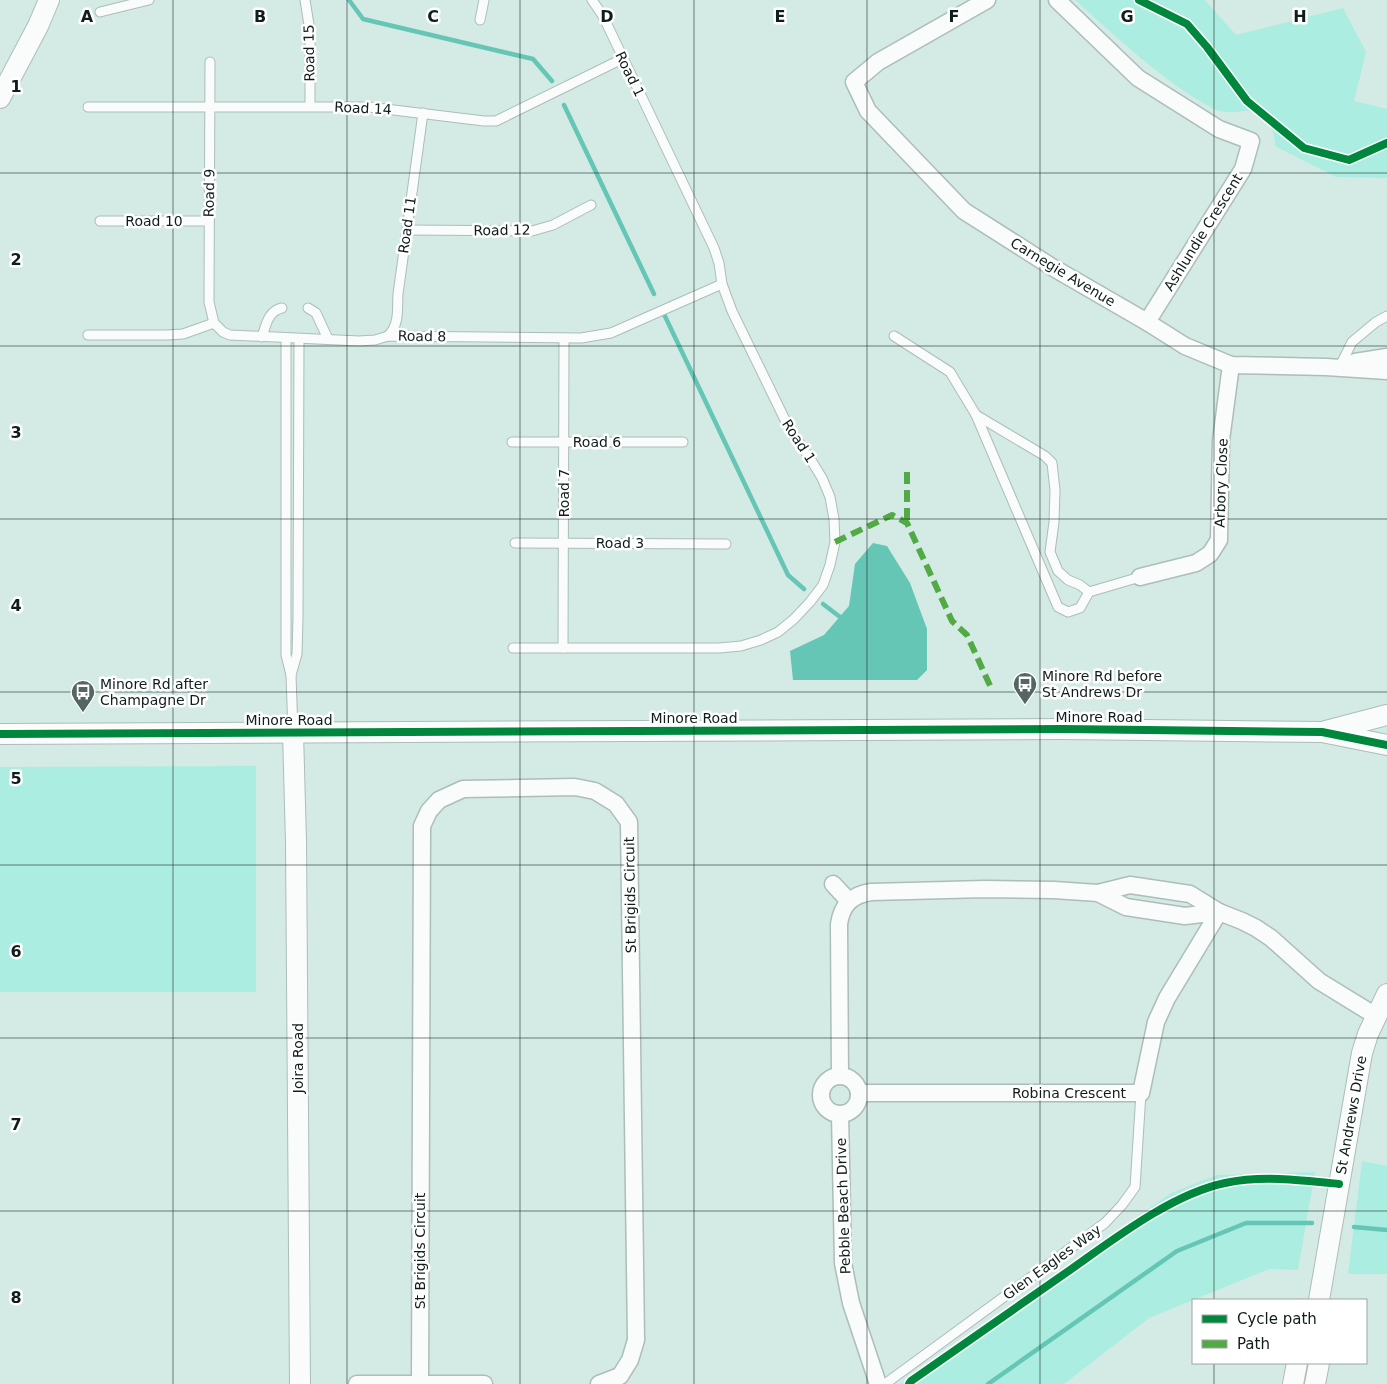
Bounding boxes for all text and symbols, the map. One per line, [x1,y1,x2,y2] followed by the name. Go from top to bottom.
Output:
[81,7,94,26] text: A
[254,7,266,26] text: B
[427,7,439,26] text: C
[600,7,614,26] text: D
[775,7,785,26] text: E
[949,7,959,26] text: F
[1120,7,1134,26] text: G
[1293,7,1307,26] text: H
[301,24,317,82] street label: Road 15
[612,49,648,99] street label: Road 1
[10,77,22,96] text: 1
[334,99,392,117] street label: Road 14
[201,169,217,217] street label: Road 9
[1160,170,1246,293] street label: Ashlundie Crescent
[395,195,419,255] street label: Road 11
[125,213,183,229] street label: Road 10
[473,222,531,238] street label: Road 12
[1008,234,1118,310] street label: Carnegie Avenue
[10,250,22,269] text: 2
[398,328,446,344] street label: Road 8
[779,416,819,466] street label: Road 1
[10,423,22,442] text: 3
[573,434,621,450] street label: Road 6
[1211,438,1231,528] street label: Arbory Close
[556,469,572,517] street label: Road 7
[596,535,644,551] street label: Road 3
[10,596,22,615] text: 4
[1042,668,1162,700] place label: Minore Rd before St Andrews Dr
[1012,671,1038,705] bus stop icon: Minore Rd before St Andrews Dr
[100,676,208,708] place label: Minore Rd after Champagne Dr
[70,679,96,713] bus stop icon: Minore Rd after Champagne Dr
[1055,709,1143,725] street label: Minore Road
[650,710,738,726] street label: Minore Road
[245,712,333,728] street label: Minore Road
[10,769,22,788] text: 5
[621,836,639,953] street label: St Brigids Circuit
[10,942,22,961] text: 6
[290,1023,306,1094] street label: Joira Road
[1333,1054,1369,1176] street label: St Andrews Drive
[1012,1085,1127,1101] street label: Robina Crescent
[10,1115,22,1134] text: 7
[833,1138,853,1274] street label: Pebble Beach Drive
[412,1192,428,1309] street label: St Brigids Circuit
[1000,1221,1104,1303] street label: Glen Eagles Way
[10,1288,22,1307] text: 8
[1192,1299,1367,1364] legend
[1237,1310,1317,1328] text: Cycle path
[1237,1335,1270,1353] text: Path

